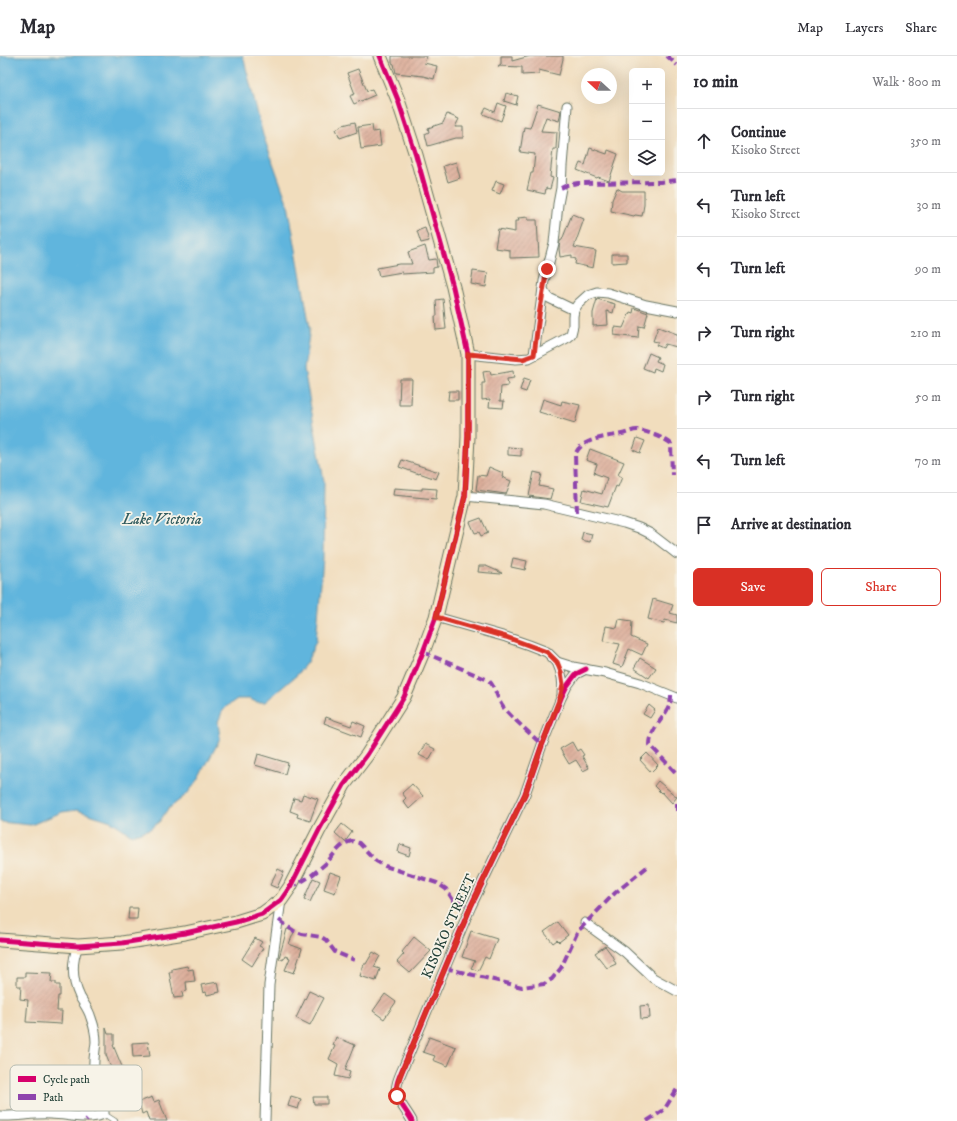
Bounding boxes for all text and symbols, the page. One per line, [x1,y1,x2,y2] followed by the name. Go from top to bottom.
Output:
[20,16,55,39] text: Map
[797,19,823,37] text: Map
[845,19,883,37] text: Layers
[905,19,937,37] text: Share
[581,68,617,104] north arrow
[629,68,665,176] map controls
[629,68,665,104] button: +
[693,71,738,93] text: 10 min
[872,74,941,90] text: Walk · 800 m
[629,104,665,140] button: −
[731,123,786,142] text: Continue
[693,130,715,152] icon: ahead
[910,133,941,149] text: 350 m
[629,140,665,176] button: layers
[731,142,800,158] text: Kisoko Street
[731,187,785,206] text: Turn left
[693,194,715,216] icon: left
[917,197,941,213] text: 30 m
[731,206,800,222] text: Kisoko Street
[693,258,715,280] icon: left
[731,259,785,278] text: Turn left
[538,260,556,278] route end
[915,261,941,277] text: 90 m
[693,322,715,344] icon: right
[731,323,794,342] text: Turn right
[910,325,941,341] text: 210 m
[693,386,715,408] icon: right
[731,387,794,406] text: Turn right
[915,389,941,405] text: 50 m
[693,450,715,472] icon: left
[731,451,785,470] text: Turn left
[915,453,941,469] text: 70 m
[122,510,201,529] water label: Lake Victoria
[693,514,715,536] icon: arrive
[731,515,851,534] text: Arrive at destination
[693,568,813,606] button: Save
[821,568,941,606] button: Share
[418,871,480,982] street label: KISOKO STREET
[10,1065,142,1111] legend
[43,1073,90,1087] text: Cycle path
[388,1087,406,1105] route start
[43,1091,64,1105] text: Path

